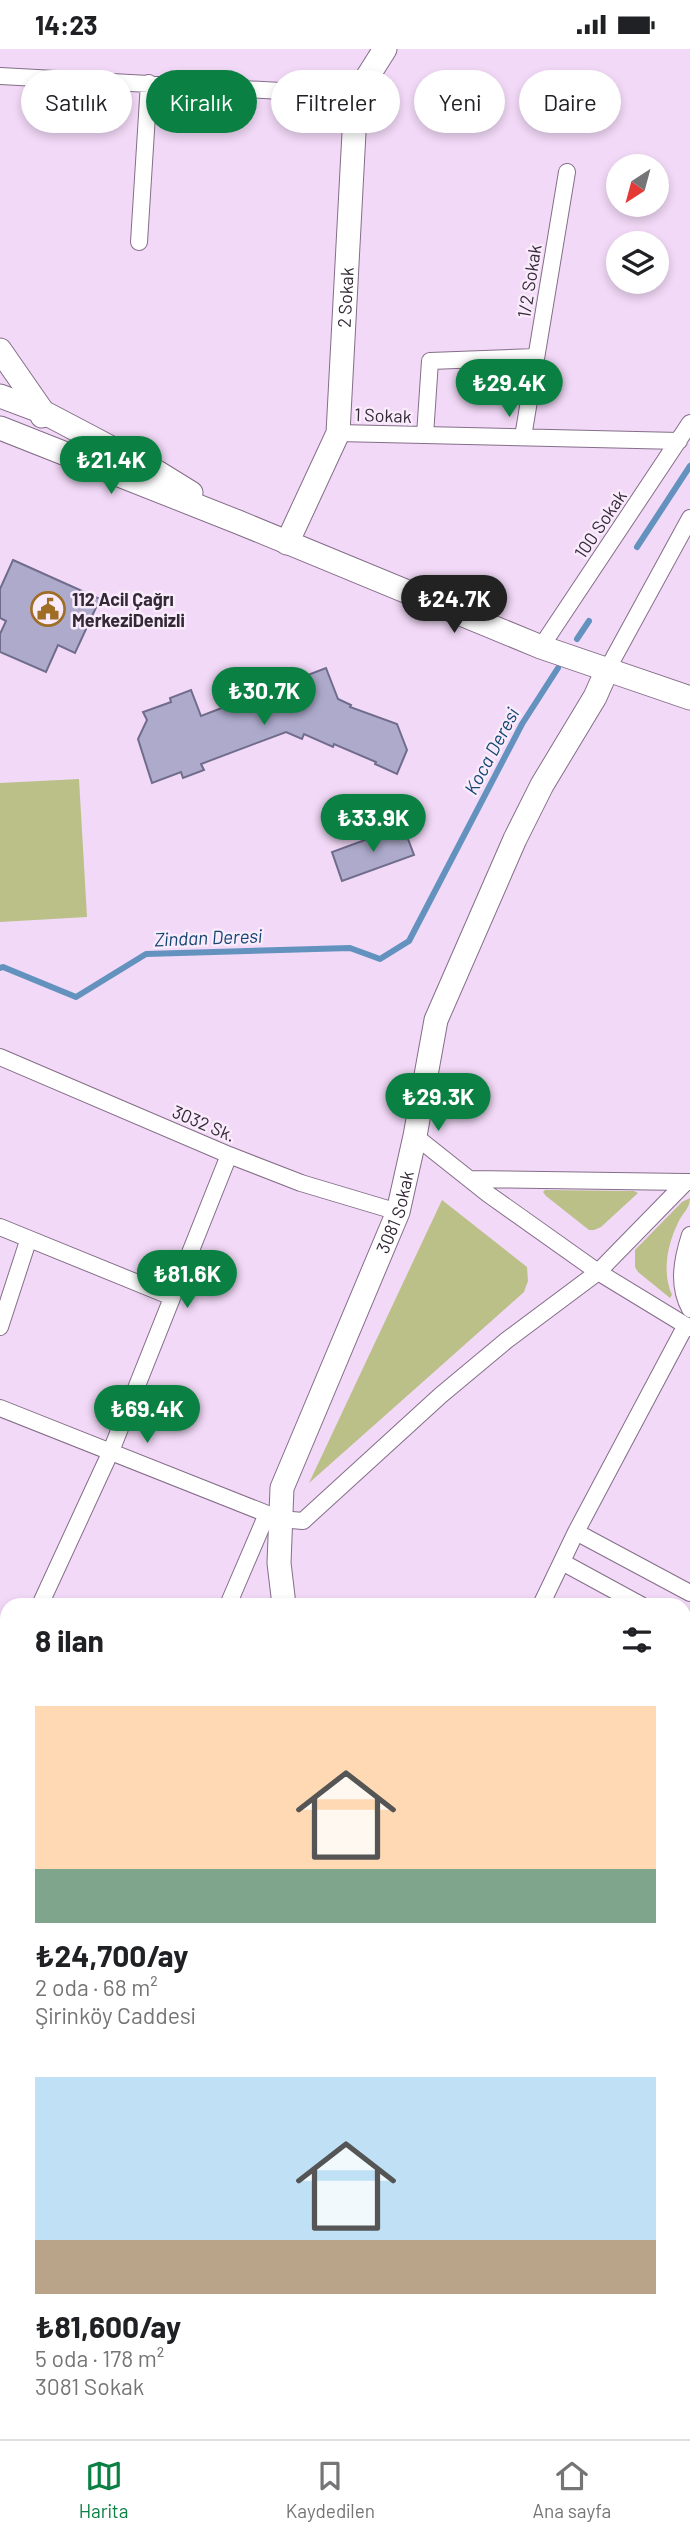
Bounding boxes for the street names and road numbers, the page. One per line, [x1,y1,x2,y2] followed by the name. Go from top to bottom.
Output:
[512,243,546,319] street label: 1/2 Sokak
[333,267,358,328] street label: 2 Sokak
[354,403,412,427] street label: 1 Sokak
[569,486,631,562] street label: 100 Sokak
[169,1100,239,1146] street label: 3032 Sk.
[371,1169,418,1256] street label: 3081 Sokak

